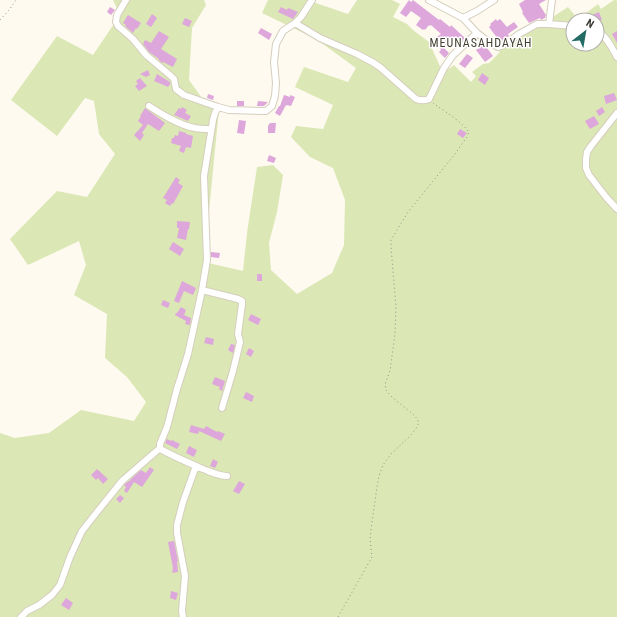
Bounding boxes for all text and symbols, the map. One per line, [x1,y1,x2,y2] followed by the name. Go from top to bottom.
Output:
[565,12,605,52] north arrow
[584,17,596,31] text: N
[429,36,533,50] district label: MEUNASAHDAYAH

